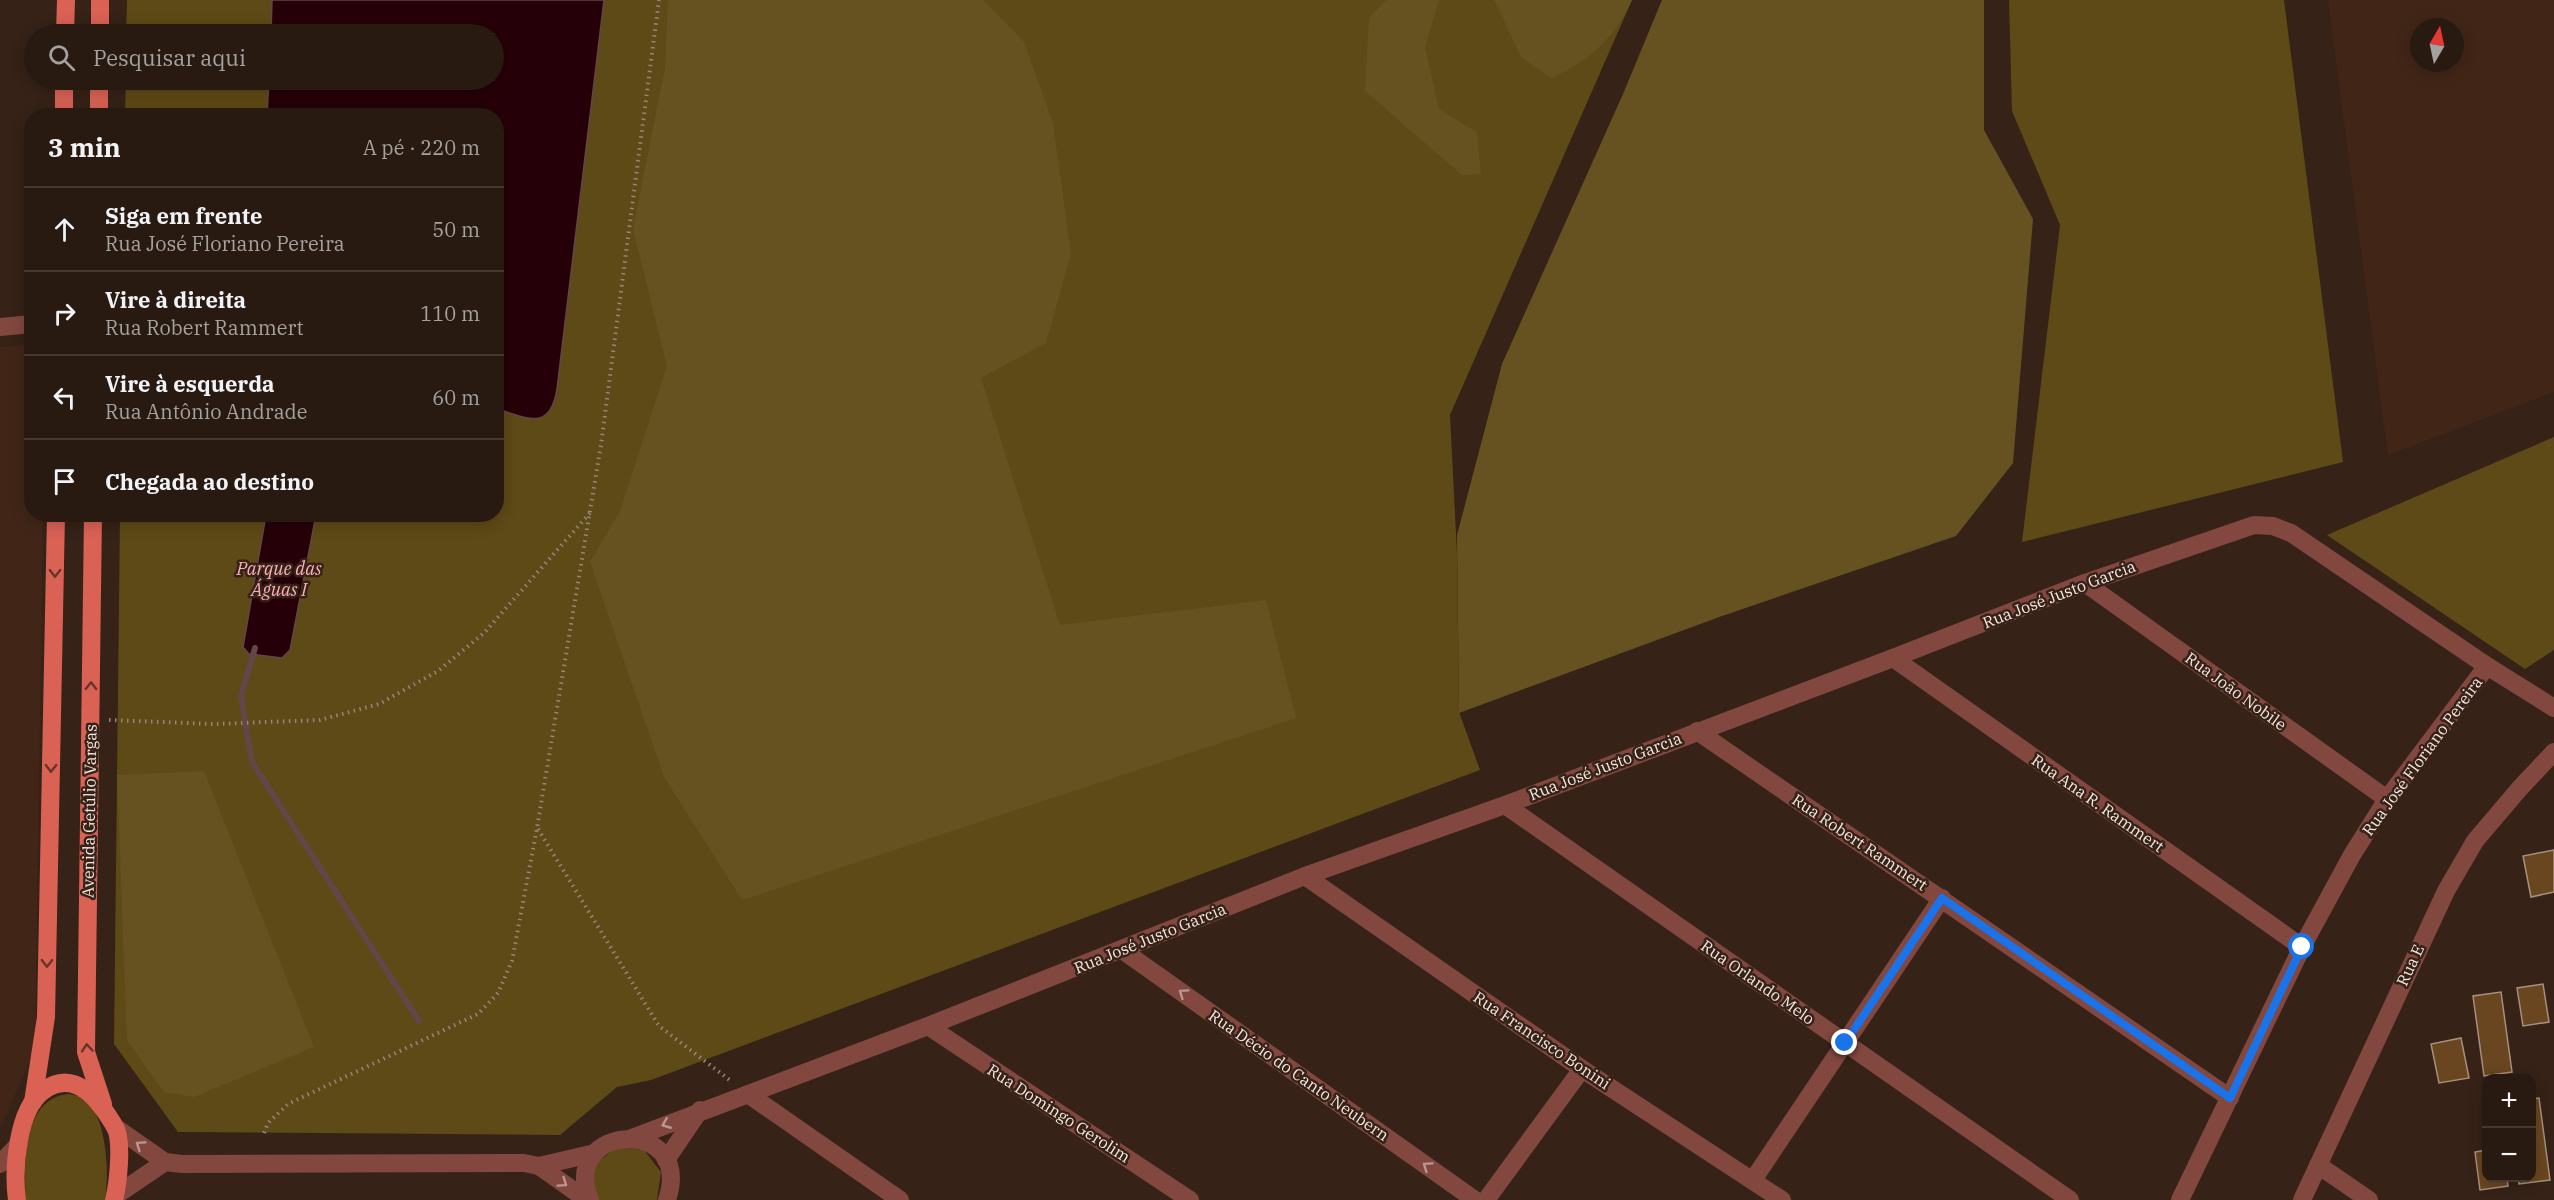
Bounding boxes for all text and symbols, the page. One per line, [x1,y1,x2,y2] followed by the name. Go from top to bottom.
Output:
[2410,18,2464,72] north arrow
[24,24,504,90] search box
[45,41,78,74] icon: search
[93,43,246,72] text: Pesquisar aqui
[48,130,121,164] text: 3 min
[363,134,480,161] text: A pé · 220 m
[105,201,262,230] text: Siga em frente
[48,213,81,246] icon: ahead
[432,216,480,243] text: 50 m
[105,230,345,257] text: Rua José Floriano Pereira
[105,285,246,314] text: Vire à direita
[48,297,81,330] icon: right
[420,300,480,327] text: 110 m
[105,314,304,341] text: Rua Robert Rammert
[105,369,275,398] text: Vire à esquerda
[48,381,81,414] icon: left
[432,384,480,411] text: 60 m
[105,398,307,425] text: Rua Antônio Andrade
[48,465,81,498] icon: arrive
[105,467,314,496] text: Chegada ao destino
[1980,556,2138,632] street label: Rua José Justo Garcia
[235,557,322,601] water label: Parque das Águas I
[48,568,61,577] one-way arrow
[2181,648,2291,734] street label: Rua João Nobile
[2358,672,2487,839] street label: Rua José Floriano Pereira
[85,681,97,690] one-way arrow
[77,724,101,898] street label: Avenida Getúlio Vargas
[1526,728,1684,804] street label: Rua José Justo Garcia
[2028,750,2168,856] street label: Rua Ana R. Rammert
[44,763,57,772] one-way arrow
[1789,789,1932,895] street label: Rua Robert Rammert
[1071,898,1229,978] street label: Rua José Justo Garcia
[2288,933,2314,959] route start
[1697,935,1819,1029] street label: Rua Orlando Melo
[2392,941,2428,989] street label: Rua E
[41,958,53,967] one-way arrow
[1470,987,1614,1093] street label: Rua Francisco Bonini
[1178,989,1189,1000] one-way arrow
[1205,1005,1393,1145] street label: Rua Décio do Canto Neubern
[1831,1029,1857,1055] route end
[81,1044,94,1053] one-way arrow
[984,1059,1134,1167] street label: Rua Domingo Gerolim
[2482,1074,2536,1182] map controls
[2482,1074,2536,1128] button: +
[661,1117,672,1129] one-way arrow
[2482,1128,2536,1182] button: −
[136,1141,147,1152] one-way arrow
[1423,1162,1434,1173] one-way arrow
[557,1176,568,1187] one-way arrow

